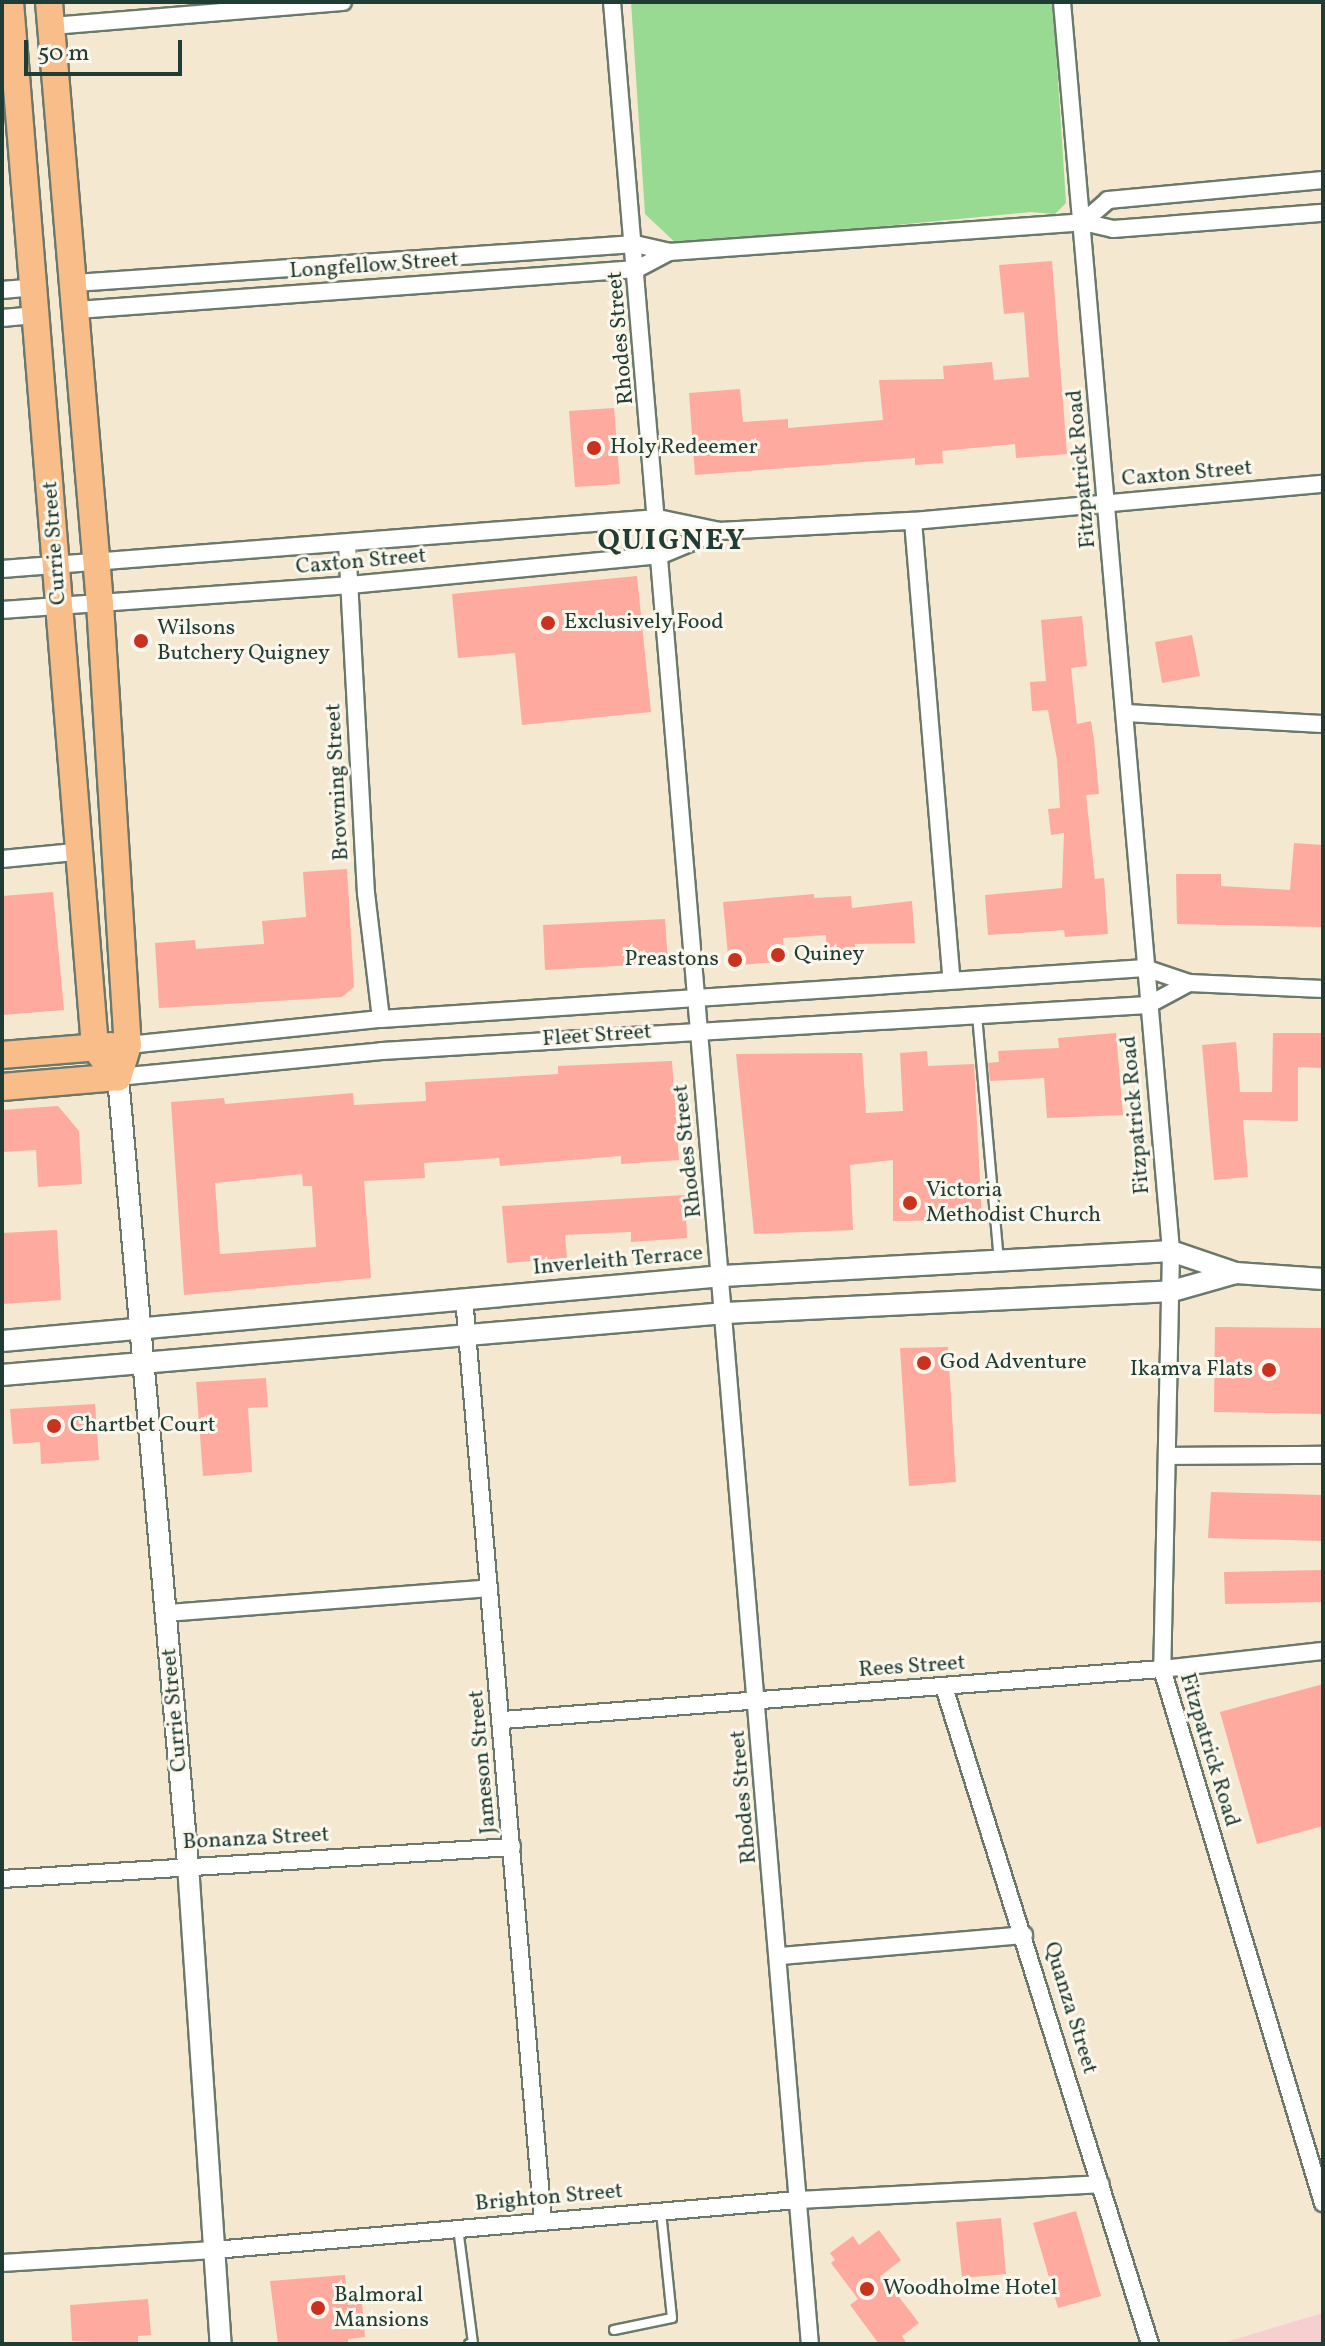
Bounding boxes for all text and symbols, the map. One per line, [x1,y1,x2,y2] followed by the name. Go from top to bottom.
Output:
[28,24,186,74] scale bar
[38,37,90,71] text: 50 m
[288,247,460,285] street label: Longfellow Street
[602,270,640,406] street label: Rhodes Street
[1062,389,1102,549] street label: Fitzpatrick Road
[610,435,758,461] place label: Holy Redeemer
[585,439,603,457] marker: Holy Redeemer
[1121,455,1253,493] street label: Caxton Street
[37,480,73,606] street label: Currie Street
[597,523,747,559] district label: QUIGNEY
[295,543,427,581] street label: Caxton Street
[564,610,724,636] place label: Exclusively Food
[539,614,557,632] marker: Exclusively Food
[157,615,331,666] place label: Wilsons Butchery Quigney
[132,632,150,650] marker: Wilsons Butchery Quigney
[321,703,355,861] street label: Browning Street
[794,942,864,968] place label: Quiney
[769,946,787,964] marker: Quiney
[624,947,719,973] place label: Preastons
[726,951,744,969] marker: Preastons
[541,1019,653,1053] street label: Fleet Street
[1116,1035,1156,1195] street label: Fitzpatrick Road
[668,1083,708,1219] street label: Rhodes Street
[926,1177,1101,1228] place label: Victoria Methodist Church
[901,1194,919,1212] marker: Victoria Methodist Church
[531,1240,705,1282] street label: Inverleith Terrace
[940,1350,1087,1376] place label: God Adventure
[915,1354,933,1372] marker: God Adventure
[1130,1357,1253,1383] place label: Ikamva Flats
[1260,1361,1278,1379] marker: Ikamva Flats
[70,1413,215,1439] place label: Chartbet Court
[45,1417,63,1435] marker: Chartbet Court
[156,1647,194,1773] street label: Currie Street
[858,1650,966,1684] street label: Rees Street
[1173,1670,1245,1830] street label: Fitzpatrick Road
[464,1689,502,1835] street label: Jameson Street
[725,1729,763,1865] street label: Rhodes Street
[182,1822,330,1856] street label: Bonanza Street
[1037,1939,1103,2077] street label: Quanza Street
[474,2178,624,2218] street label: Brighton Street
[883,2276,1057,2302] place label: Woodholme Hotel
[858,2280,876,2298] marker: Woodholme Hotel
[334,2282,429,2334] place label: Balmoral Mansions
[309,2299,327,2317] marker: Balmoral Mansions

